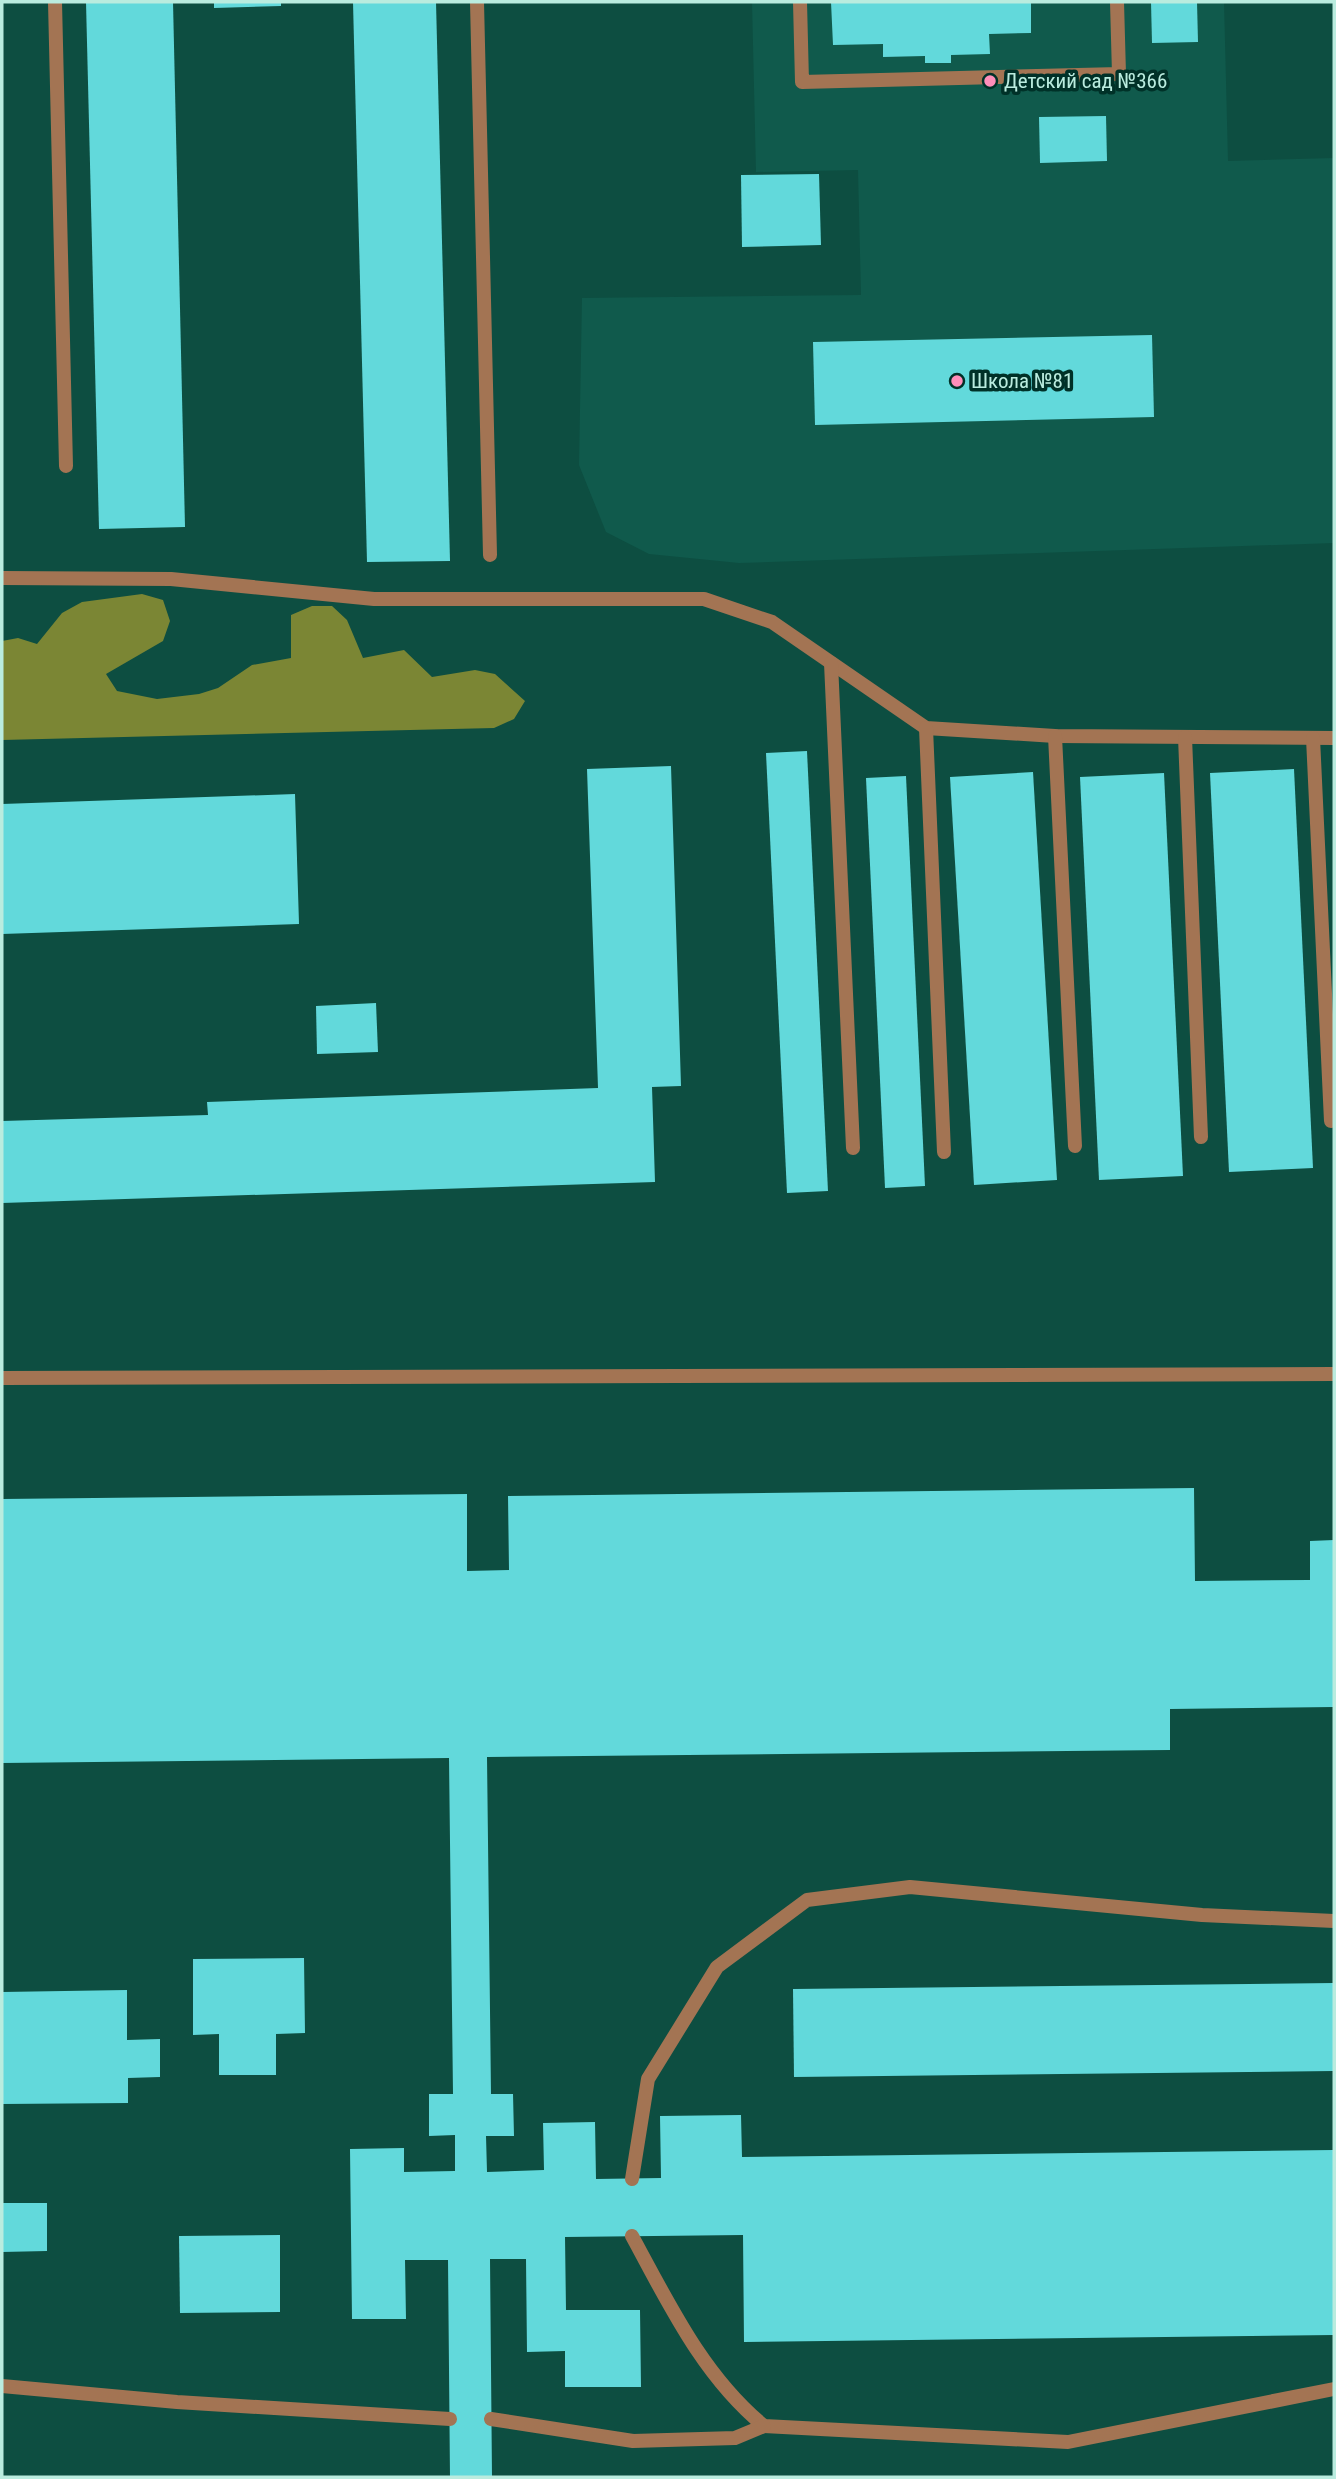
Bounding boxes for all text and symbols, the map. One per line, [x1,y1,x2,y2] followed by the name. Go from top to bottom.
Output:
[1004,69,1167,93] place label: Детский сад №366
[982,73,998,89] marker: Детский сад №366
[971,369,1073,393] place label: Школа №81
[949,373,965,389] marker: Школа №81

